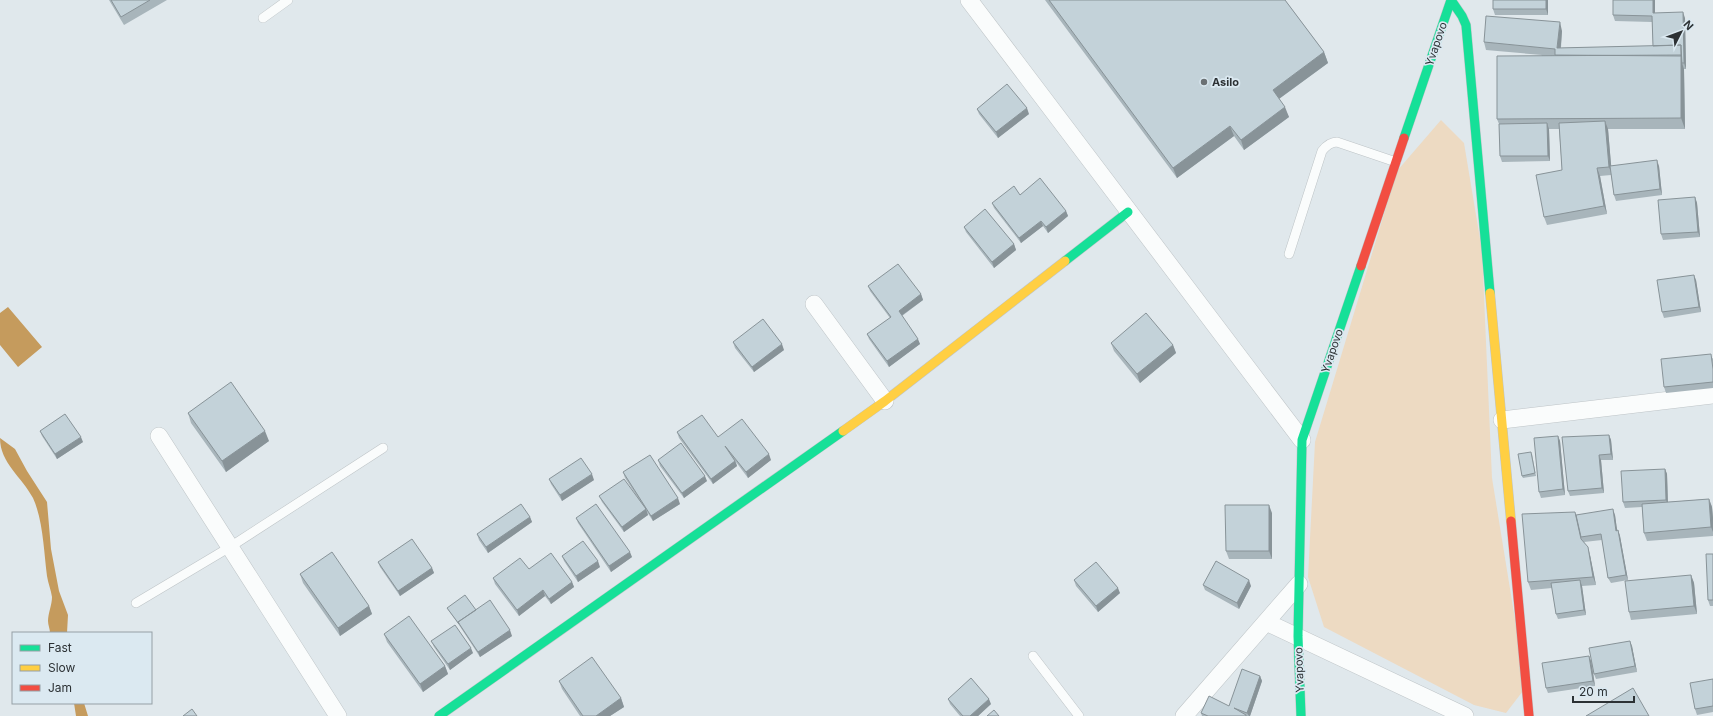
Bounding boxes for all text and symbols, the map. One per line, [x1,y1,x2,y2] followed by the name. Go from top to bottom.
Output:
[1661,12,1701,52] north arrow
[1680,18,1696,33] text: N
[1422,20,1450,68] street label: Yvapovo
[1212,75,1239,89] place label: Asilo
[1199,77,1209,87] marker: Asilo
[1318,327,1346,375] street label: Yvapovo
[12,632,152,704] legend
[48,640,72,655] text: Fast
[1291,647,1307,693] street label: Yvapovo
[48,660,76,675] text: Slow
[1573,678,1634,704] scale bar
[48,680,72,695] text: Jam
[1579,684,1608,699] text: 20 m

